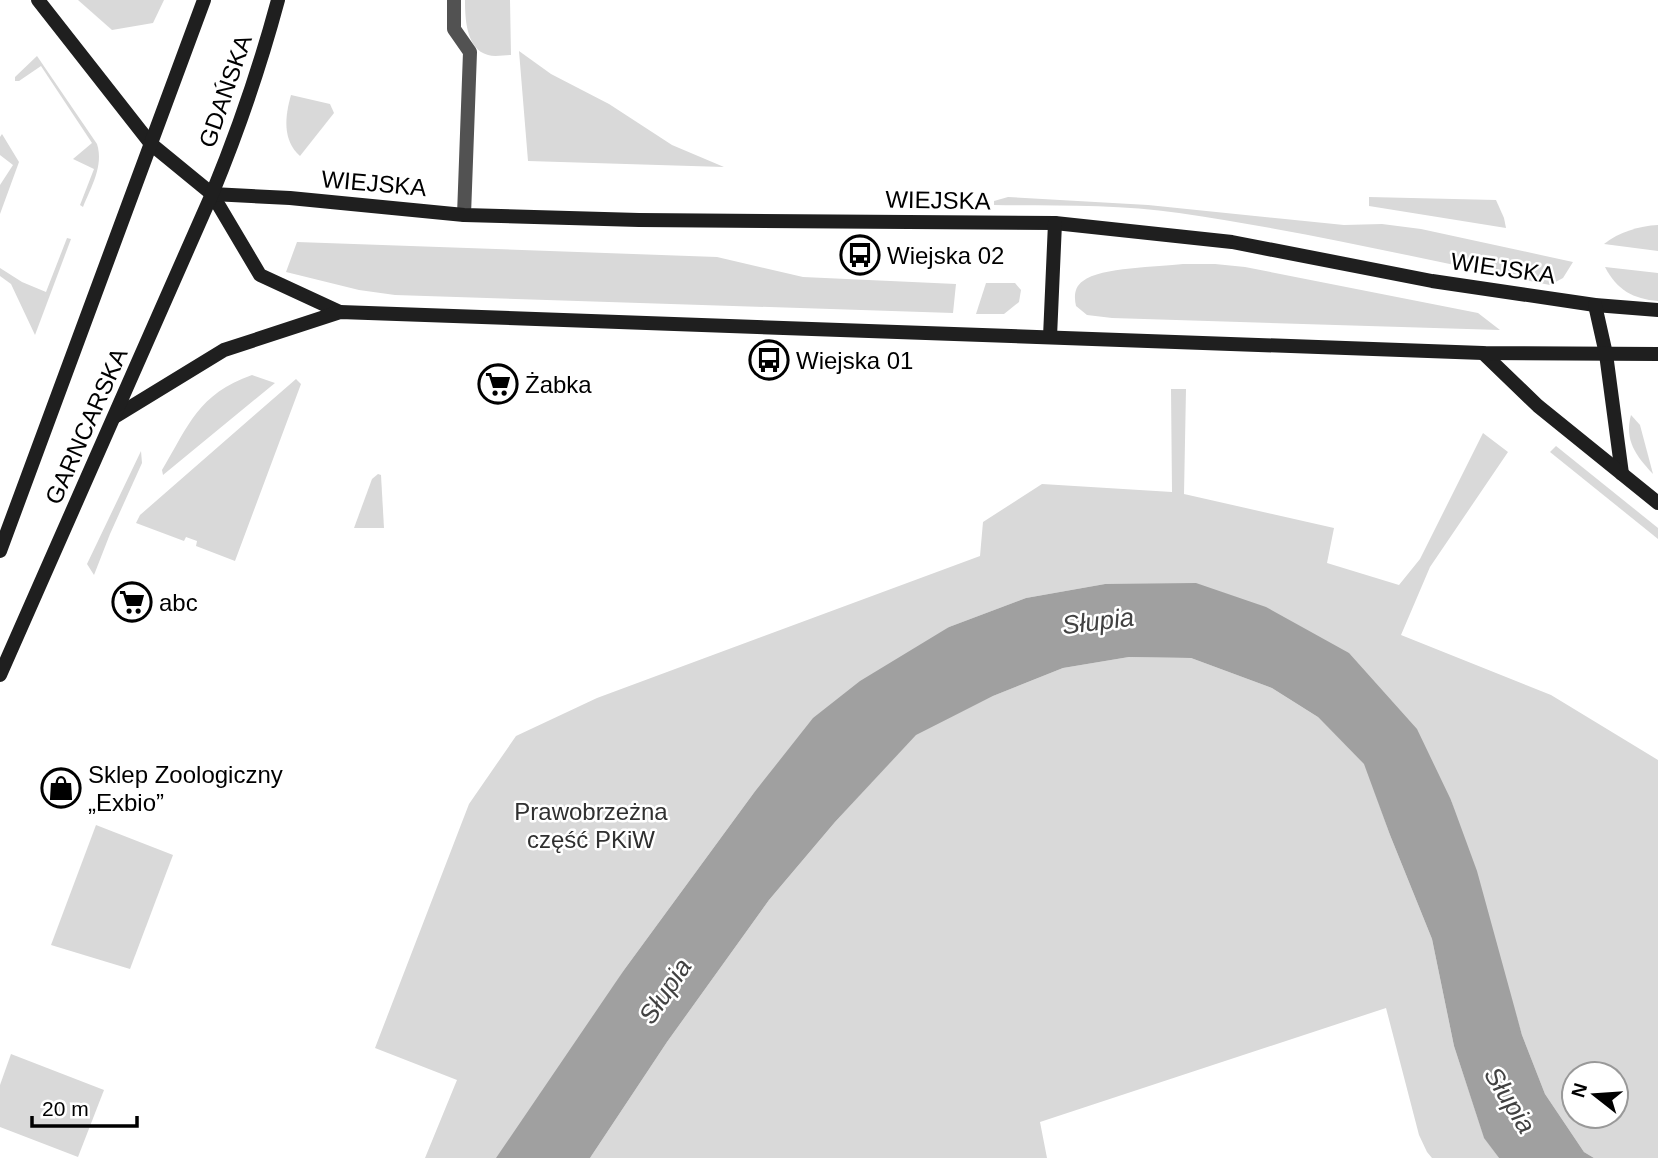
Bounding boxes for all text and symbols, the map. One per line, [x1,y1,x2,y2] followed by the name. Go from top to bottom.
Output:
[193,31,257,151] street label: GDAŃSKA
[320,165,428,201] street label: WIEJSKA
[885,186,991,214] street label: WIEJSKA
[839,234,881,276] bus stop icon: Wiejska 02
[887,242,1004,269] place label: Wiejska 02
[1449,247,1557,289] street label: WIEJSKA
[748,339,790,381] bus stop icon: Wiejska 01
[39,344,133,508] street label: GARNCARSKA
[796,347,913,374] place label: Wiejska 01
[477,363,519,405] supermarket icon: Żabka
[525,371,592,398] place label: Żabka
[111,581,153,623] supermarket icon: abc
[159,589,198,616] place label: abc
[1060,602,1136,640] water label: Słupia
[88,761,283,816] place label: Sklep Zoologiczny „Exbio”
[40,767,82,809] shop icon: Sklep Zoologiczny „Exbio”
[514,798,668,853] park label: Prawobrzeżna część PKiW
[632,953,698,1029] water label: Słupia
[1560,1060,1630,1130] north arrow
[1478,1061,1542,1139] water label: Słupia
[1567,1081,1591,1100] text: N
[32,1084,136,1128] scale bar
[42,1097,89,1120] text: 20 m

